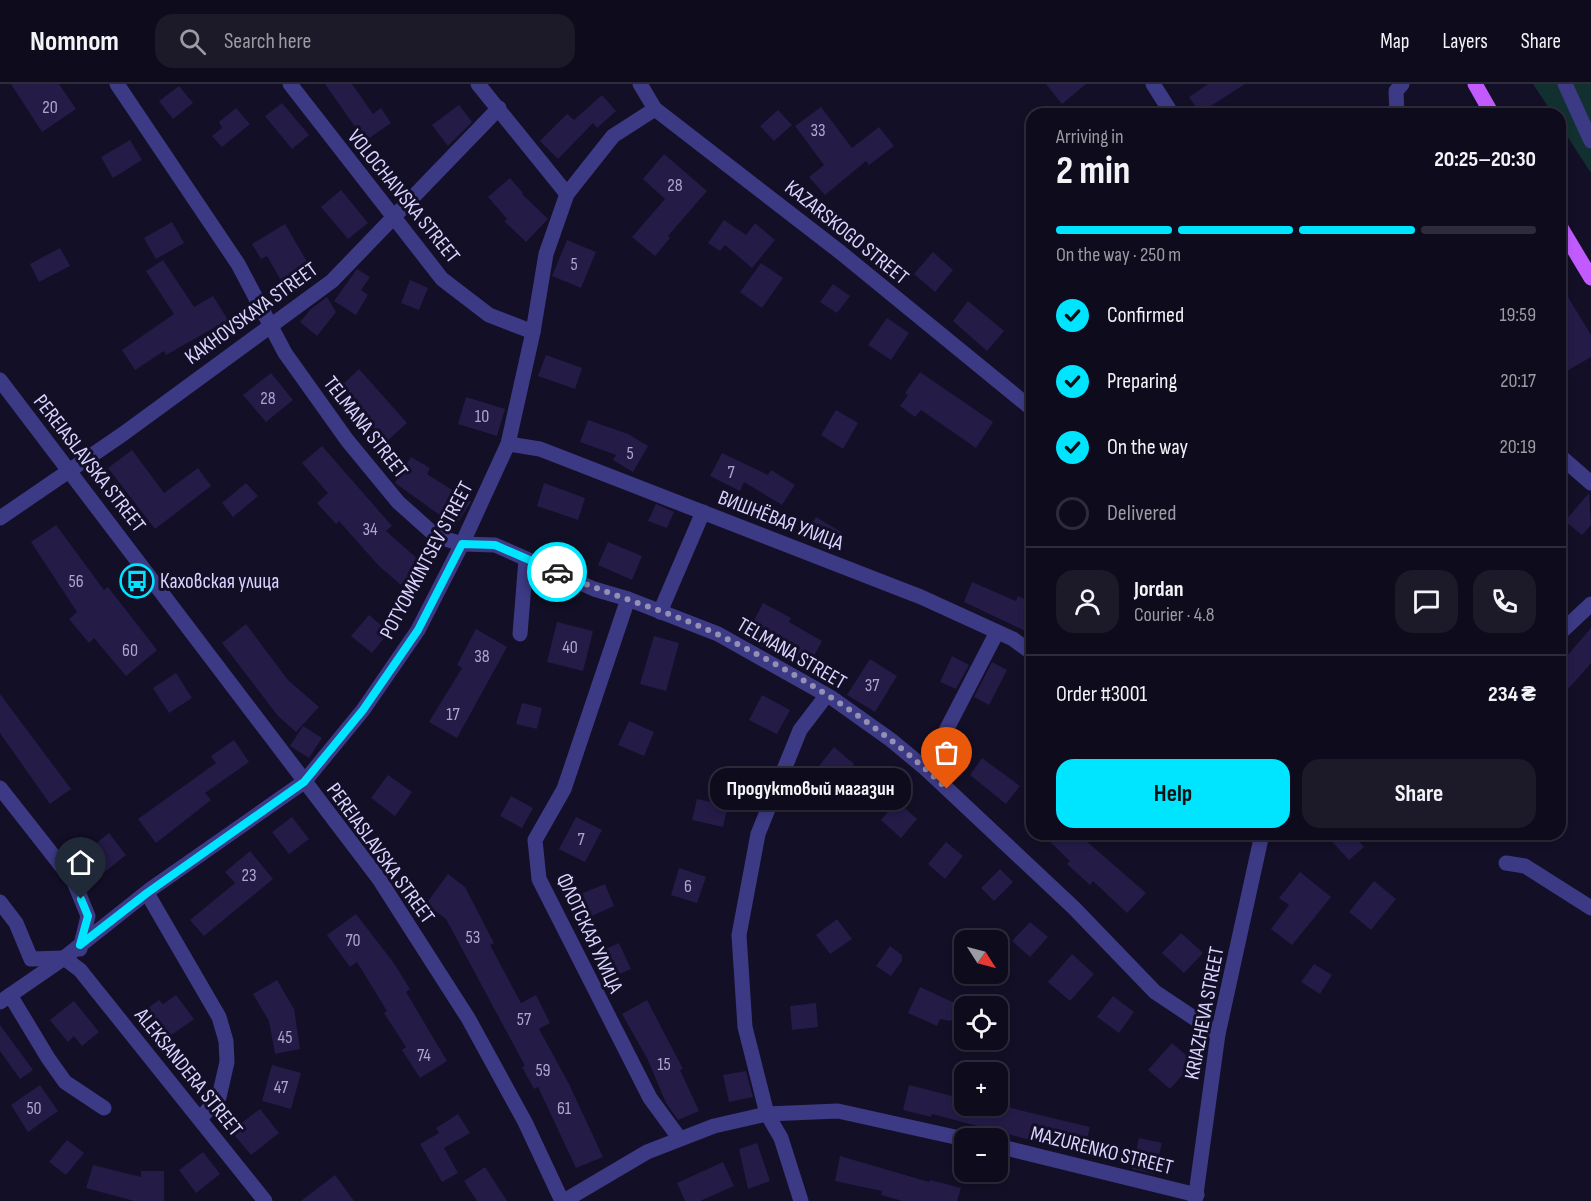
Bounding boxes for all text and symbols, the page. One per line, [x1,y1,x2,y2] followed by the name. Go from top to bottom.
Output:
[155,14,575,68] search box
[30,25,119,58] text: Nomnom
[176,25,209,58] icon: search
[224,28,311,55] text: Search here
[1380,29,1409,54] text: Map
[1442,29,1488,54] text: Layers
[1521,29,1561,54] text: Share
[42,97,58,118] house number: 20
[810,120,826,141] house number: 33
[342,124,465,269] street label: VOLOCHAIVSKA STREET
[1056,125,1124,149] text: Arriving in
[1434,146,1536,173] text: 20:25–20:30
[1056,148,1130,195] text: 2 min
[667,175,683,196] house number: 28
[780,175,914,290] street label: KAZARSKOGO STREET
[1056,243,1181,267] text: On the way · 250 m
[570,254,578,275] house number: 5
[180,257,323,370] street label: KAKHOVSKAYA STREET
[1056,299,1089,332] icon: check
[1107,302,1184,329] text: Confirmed
[1499,303,1536,327] text: 19:59
[1056,365,1089,398] icon: check
[1107,368,1177,395] text: Preparing
[1500,369,1536,393] text: 20:17
[318,371,413,484] street label: TELMANA STREET
[260,388,276,409] house number: 28
[28,390,151,537] street label: PEREIASLAVSKA STREET
[475,406,489,427] house number: 10
[1056,431,1089,464] icon: check
[1107,434,1188,461] text: On the way
[1499,435,1536,459] text: 20:19
[626,443,634,464] house number: 5
[727,462,735,483] house number: 7
[374,477,479,643] street label: POTYOMKINTSEV STREET
[715,485,848,556] street label: ВИШНЁВАЯ УЛИЦА
[1107,500,1176,527] text: Delivered
[362,519,378,540] house number: 34
[527,542,587,602] courier
[541,556,574,589] icon: car
[119,563,155,599] bus stop icon: Каховская улица
[160,569,279,594] place label: Каховская улица
[1056,570,1119,633] button: person
[1395,570,1458,633] button: chat
[1473,570,1536,633] button: phone
[68,571,84,592] house number: 56
[1134,576,1183,603] text: Jordan
[1134,603,1215,627] text: Courier · 4.8
[733,612,851,695] street label: TELMANA STREET
[562,637,578,658] house number: 40
[122,640,138,661] house number: 60
[474,646,490,667] house number: 38
[865,675,880,696] house number: 37
[1056,681,1147,708] text: Order #3001
[1488,681,1536,708] text: 234 ₴
[446,704,461,725] house number: 17
[921,727,972,789] pin
[930,736,963,769] icon: bag
[1056,759,1290,828] button: Help
[1302,759,1536,828] button: Share
[710,768,911,810] callout: Продуктовый магазин
[727,777,894,801] text: Продуктовый магазин
[321,778,440,929] street label: PEREIASLAVSKA STREET
[577,829,585,850] house number: 7
[55,837,106,899] pin
[64,846,97,879] icon: home
[242,865,257,886] house number: 23
[551,869,629,998] street label: ФЛОТСКАЯ УЛИЦА
[684,876,692,897] house number: 6
[466,927,480,948] house number: 53
[345,930,361,951] house number: 70
[954,930,1008,984] north arrow
[954,930,1008,1182] map controls
[1179,944,1230,1082] street label: KRIAZHEVA STREET
[954,996,1008,1050] button: locate
[129,1003,248,1142] street label: ALEKSANDERA STREET
[517,1009,532,1030] house number: 57
[278,1027,292,1048] house number: 45
[417,1045,431,1066] house number: 74
[657,1054,671,1075] house number: 15
[535,1060,551,1081] house number: 59
[954,1062,1008,1116] button: +
[274,1077,289,1098] house number: 47
[26,1098,42,1119] house number: 50
[557,1098,572,1119] house number: 61
[1028,1121,1176,1180] street label: MAZURENKO STREET
[954,1128,1008,1182] button: −

